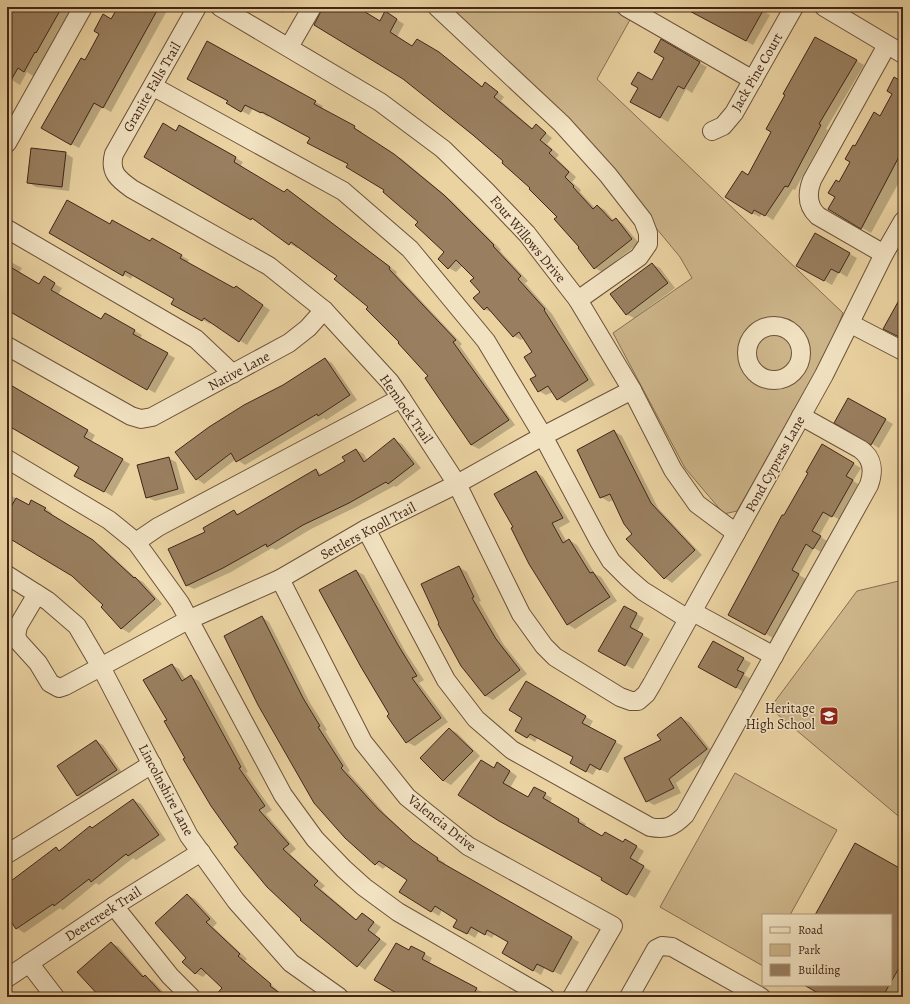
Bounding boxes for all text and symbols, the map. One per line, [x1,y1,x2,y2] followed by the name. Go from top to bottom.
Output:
[727,29,787,115] street label: Jack Pine Court
[119,38,186,135] street label: Granite Falls Trail
[486,191,570,287] street label: Four Willows Drive
[205,347,273,395] street label: Native Lane
[375,371,437,448] street label: Hemlock Trail
[741,412,809,516] street label: Pond Cypress Lane
[317,498,420,564] street label: Settlers Knoll Trail
[745,699,816,734] place label: Heritage High School
[818,705,840,727] school or university icon: Heritage High School
[134,741,198,839] street label: Lincolnshire Lane
[403,790,480,856] street label: Valencia Drive
[61,882,145,946] street label: Deercreek Trail
[762,914,892,986] legend
[798,922,824,938] text: Road
[798,942,821,958] text: Park
[798,962,840,978] text: Building

